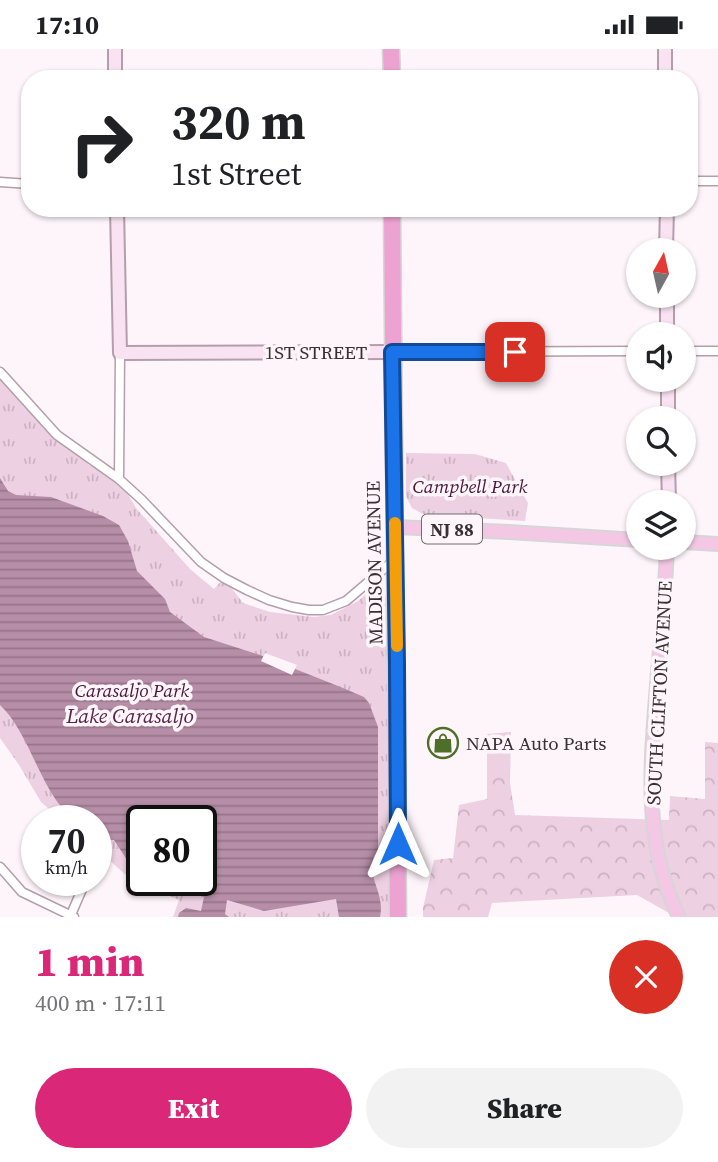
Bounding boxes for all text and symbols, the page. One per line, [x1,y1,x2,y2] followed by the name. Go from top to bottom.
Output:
[35,7,99,43] text: 17:10
[171,88,306,155] text: 320 m
[56,98,147,189] icon: right
[171,152,301,196] text: 1st Street
[626,238,696,308] north arrow
[626,238,696,560] map controls
[485,322,545,382] pin
[626,322,696,392] button: sound
[496,333,534,371] icon: arrive
[265,339,368,365] street label: 1ST STREET
[626,406,696,476] button: search
[412,473,528,499] park label: Campbell Park
[360,481,388,645] street label: MADISON AVENUE
[626,490,696,560] button: layers
[422,515,482,543] road number: NJ 88
[640,580,678,806] street label: SOUTH CLIFTON AVENUE
[75,677,189,703] park label: Carasaljo Park
[65,701,194,730] water label: Lake Carasaljo
[426,726,460,760] shop icon: NAPA Auto Parts
[466,730,607,756] place label: NAPA Auto Parts
[126,805,217,896] speed limit sign: 80
[361,807,435,881] position arrow
[48,817,85,865] text: 70
[45,855,88,880] text: km/h
[35,932,145,990] text: 1 min
[609,940,683,1014] button: close
[35,987,166,1019] text: 400 m · 17:11
[35,1068,352,1148] button: Exit
[366,1068,683,1148] button: Share

